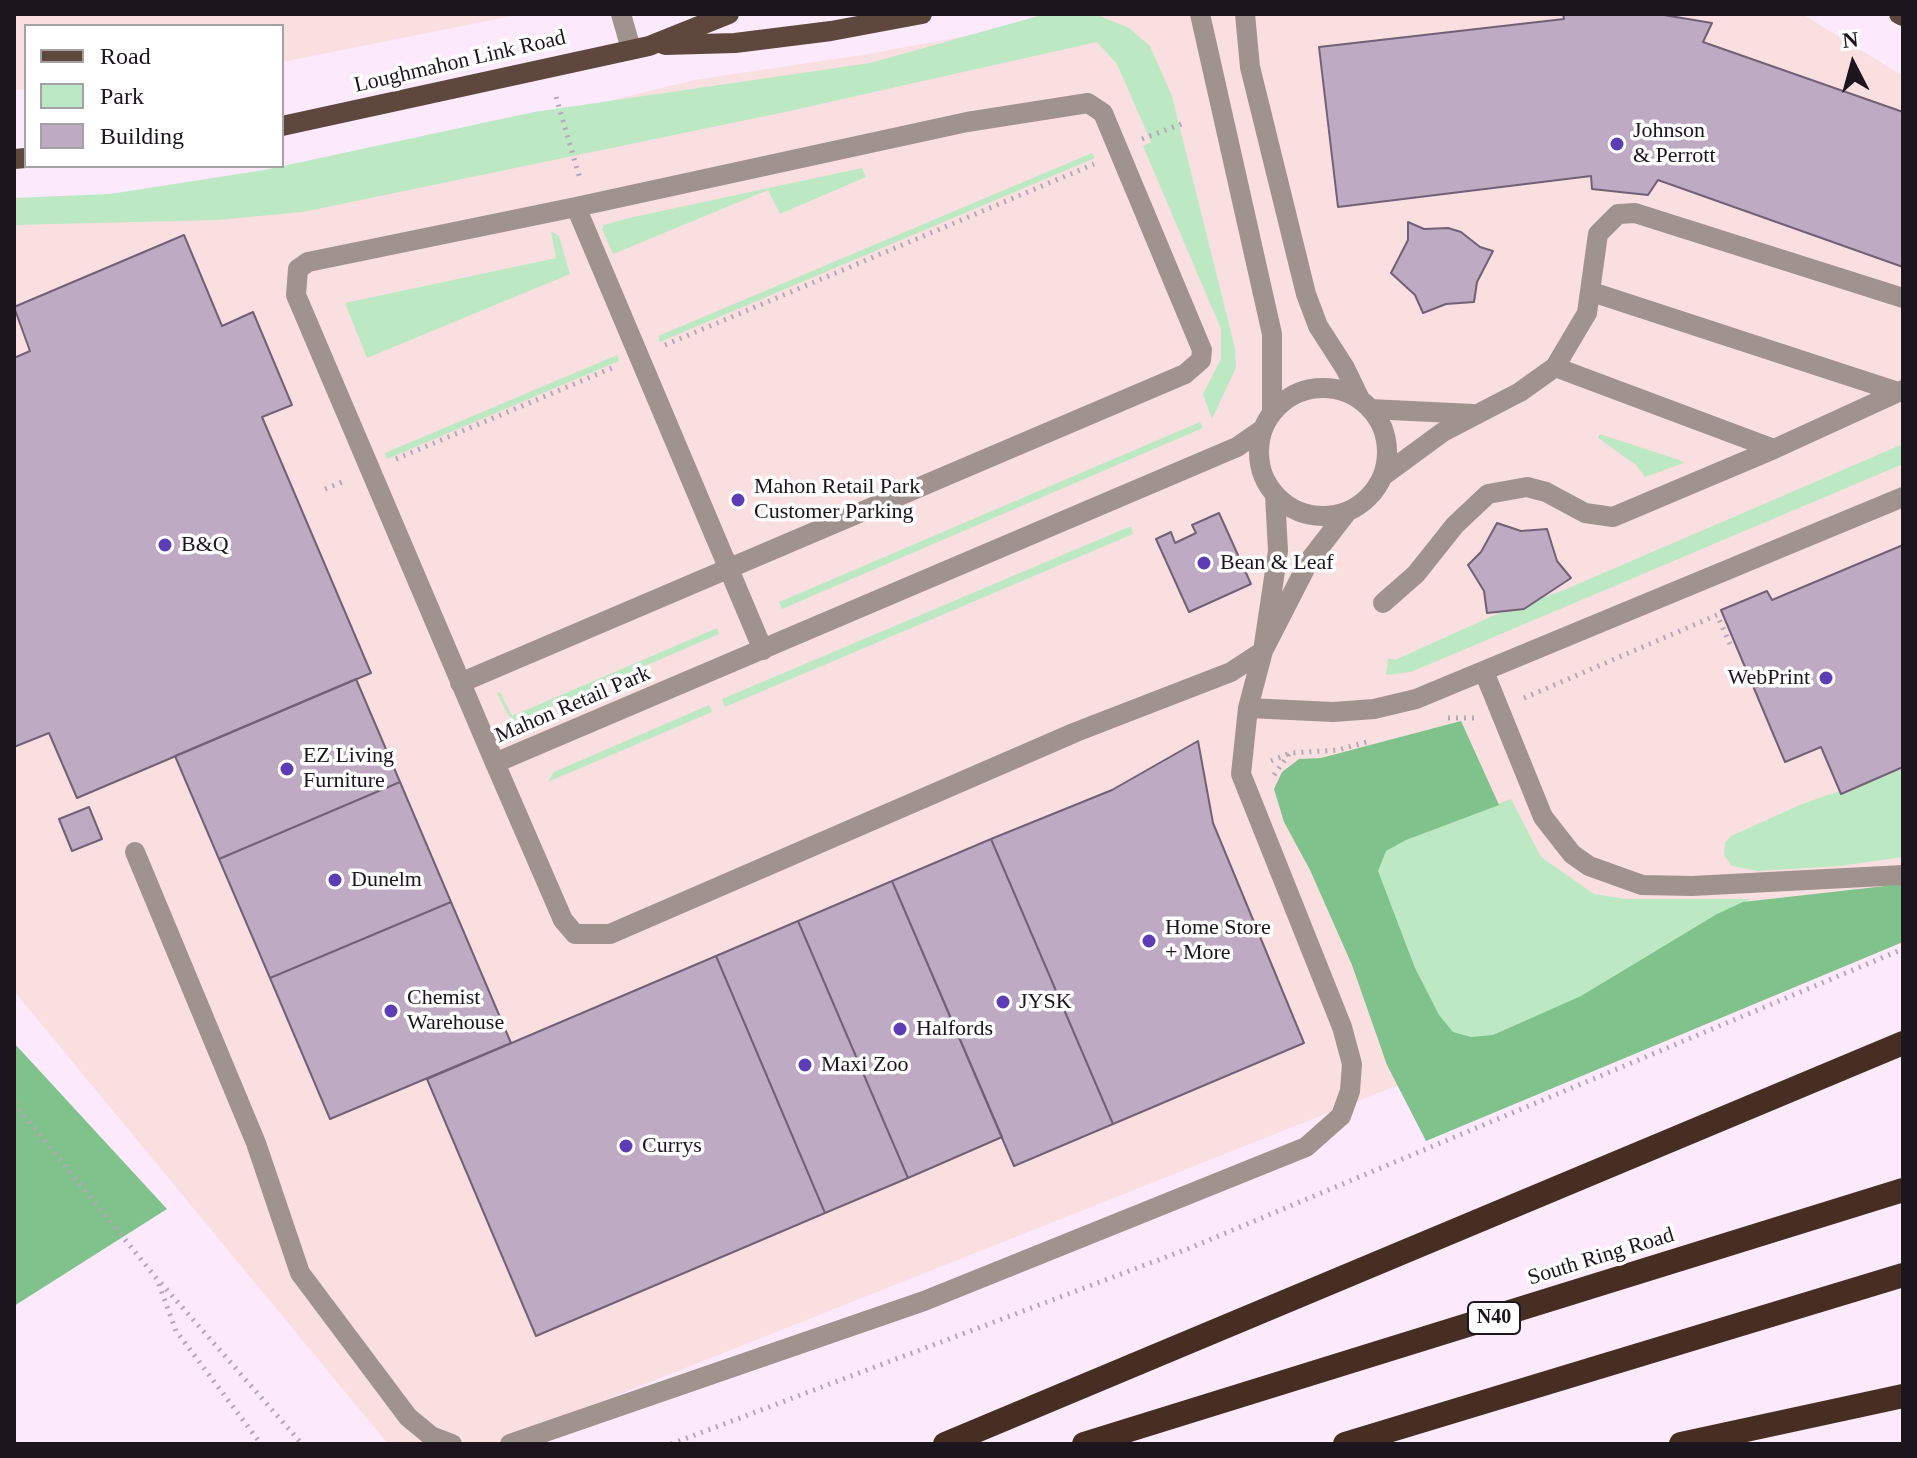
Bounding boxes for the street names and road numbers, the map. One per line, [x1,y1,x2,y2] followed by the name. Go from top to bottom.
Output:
[352,25,568,99] street label: Loughmahon Link Road
[491,660,655,750] street label: Mahon Retail Park
[1525,1222,1677,1292] street label: South Ring Road
[1468,1302,1520,1334] road number: N40

